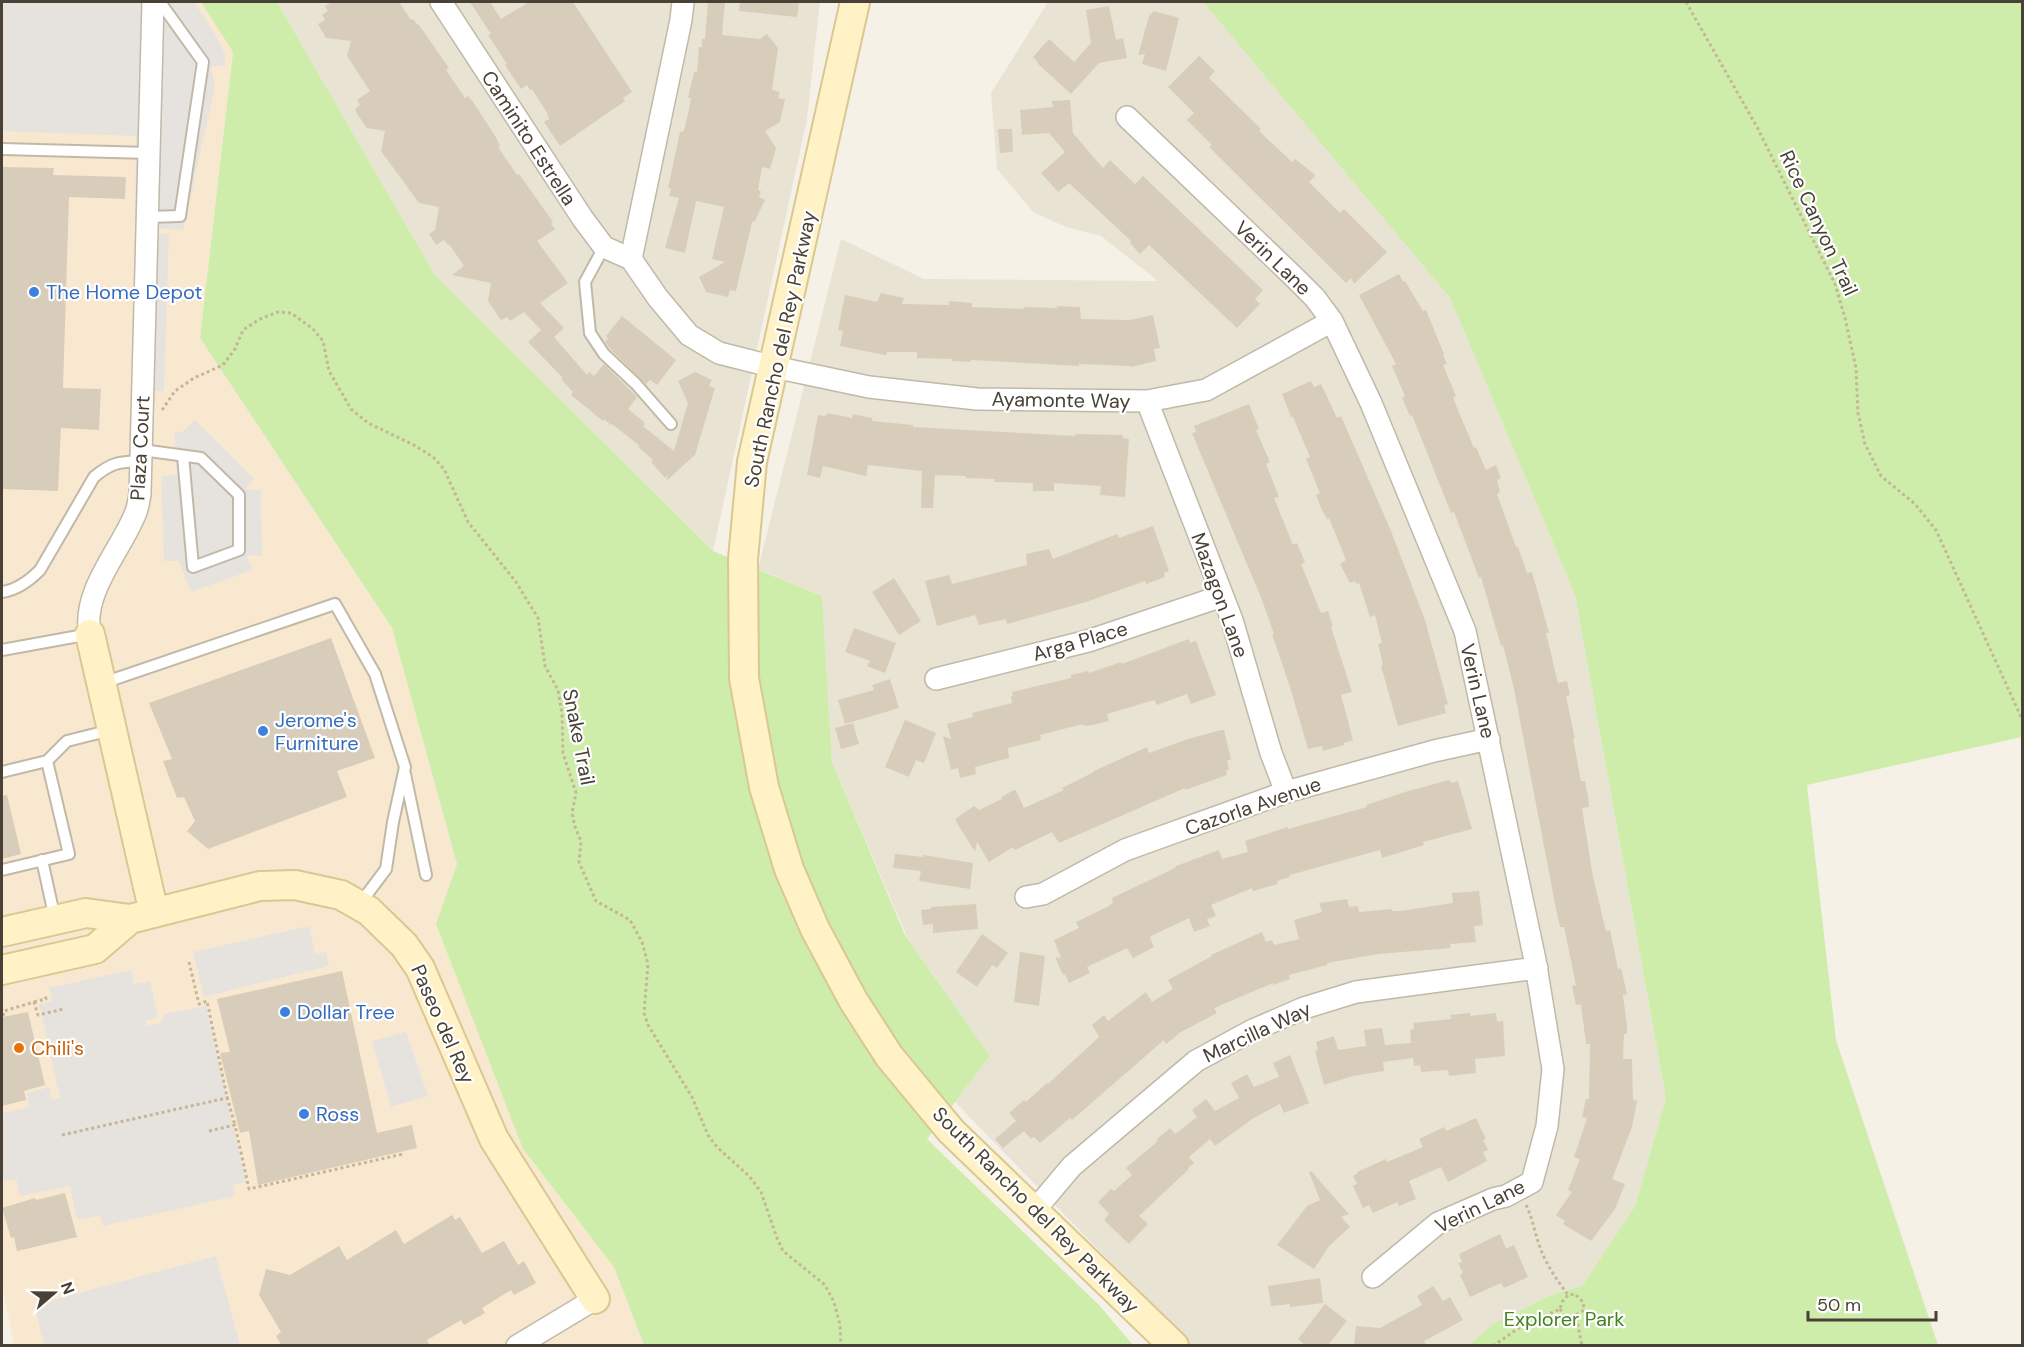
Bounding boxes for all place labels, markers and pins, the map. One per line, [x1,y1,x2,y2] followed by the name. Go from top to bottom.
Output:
[46,279,202,305] place label: The Home Depot
[27,285,41,299] marker: The Home Depot
[275,707,359,756] place label: Jerome's Furniture
[256,724,270,738] marker: Jerome's Furniture
[297,999,395,1025] place label: Dollar Tree
[278,1005,292,1019] marker: Dollar Tree
[31,1035,84,1061] place label: Chili's
[12,1041,26,1055] marker: Chili's
[316,1101,359,1127] place label: Ross
[297,1107,311,1121] marker: Ross

